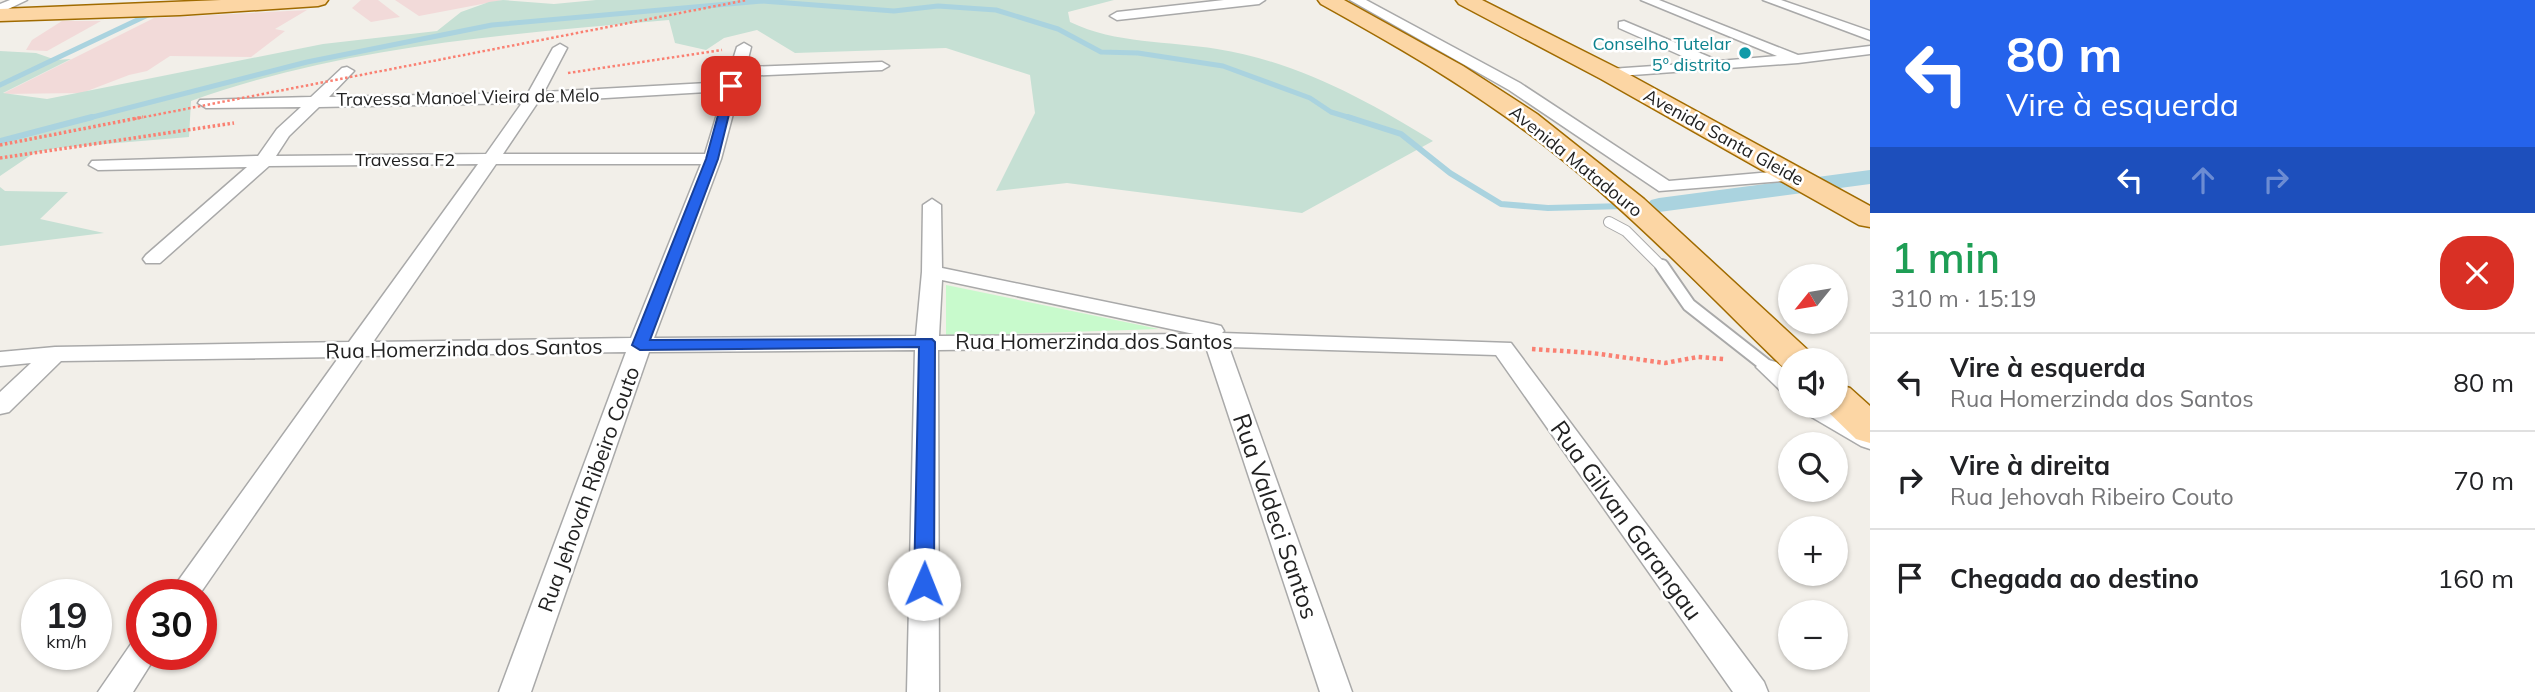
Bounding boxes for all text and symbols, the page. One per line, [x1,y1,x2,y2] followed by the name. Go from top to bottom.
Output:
[2006,23,2122,84] text: 80 m
[1891,28,1982,119] icon: left
[1592,32,1731,76] place label: Conselho Tutelar 5º distrito
[1737,45,1753,61] marker: Conselho Tutelar 5º distrito
[701,56,761,116] pin
[712,67,750,105] icon: arrive
[336,83,600,111] street label: Travessa Manoel Vieira de Melo
[1640,83,1808,191] street label: Avenida Santa Gleide
[2006,84,2239,124] text: Vire à esquerda
[1505,100,1647,222] street label: Avenida Matadouro
[355,148,455,171] street label: Travessa F2
[2111,161,2149,199] icon: left
[2184,161,2222,199] icon: ahead
[2257,161,2295,199] icon: right
[1891,231,2000,284] text: 1 min
[2440,236,2514,310] button: close
[1778,264,1848,334] north arrow
[1778,264,1848,670] map controls
[1891,284,2036,313] text: 310 m · 15:19
[955,328,1233,354] street label: Rua Homerzinda dos Santos
[325,333,603,363] street label: Rua Homerzinda dos Santos
[1778,348,1848,418] button: sound
[1950,351,2146,384] text: Vire à esquerda
[531,363,645,615] street label: Rua Jehovah Ribeiro Couto
[1891,363,1929,401] icon: left
[2453,366,2514,399] text: 80 m
[1950,384,2254,413] text: Rua Homerzinda dos Santos
[1227,409,1325,623] street label: Rua Valdeci Santos
[1545,414,1709,626] street label: Rua Gilvan Garangau
[1778,432,1848,502] button: search
[1950,449,2110,482] text: Vire à direita
[1891,461,1929,499] icon: right
[2453,464,2514,497] text: 70 m
[1950,482,2234,511] text: Rua Jehovah Ribeiro Couto
[1778,516,1848,586] button: +
[887,547,961,621] position arrow
[1891,559,1929,597] icon: arrive
[1950,562,2199,595] text: Chegada ao destino
[2438,562,2514,595] text: 160 m
[126,579,217,670] speed limit sign: 30
[45,593,88,637] text: 19
[1778,600,1848,670] button: −
[46,630,87,653] text: km/h

